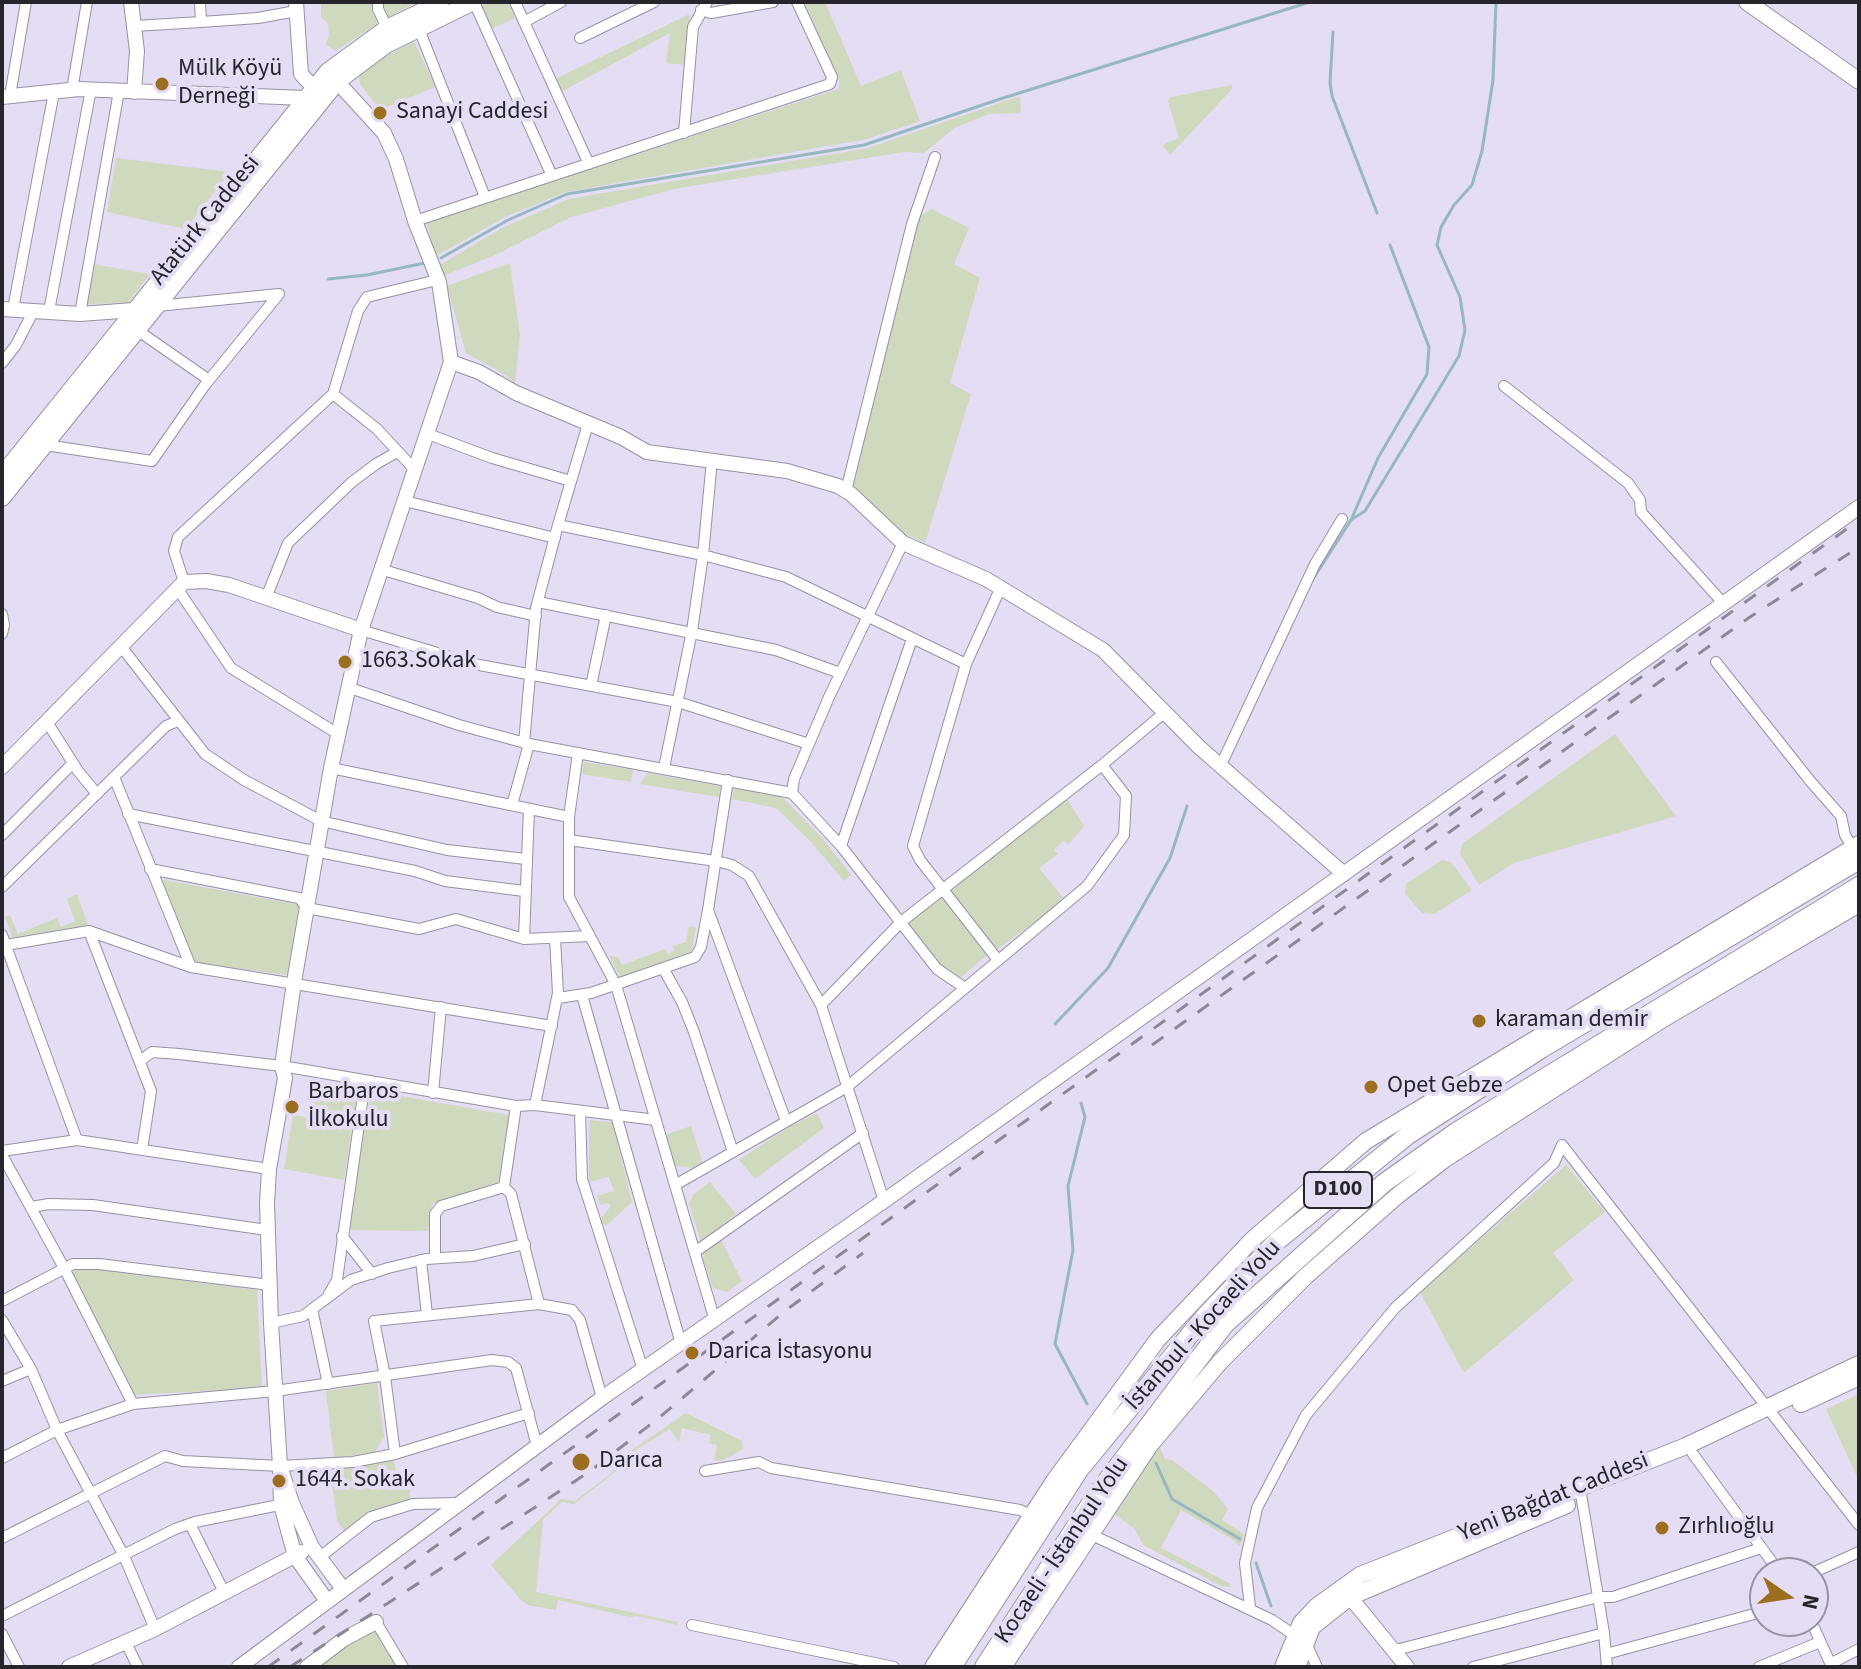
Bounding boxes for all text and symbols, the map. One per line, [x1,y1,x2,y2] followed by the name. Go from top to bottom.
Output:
[178,56,282,112] place label: Mülk Köyü Derneği
[153,75,171,93] marker: Mülk Köyü Derneği
[396,99,548,127] place label: Sanayi Caddesi
[371,104,389,122] marker: Sanayi Caddesi
[145,150,267,292] street label: Atatürk Caddesi
[361,648,476,676] place label: 1663.Sokak
[336,653,354,671] marker: 1663.Sokak
[1495,1007,1648,1035] place label: karaman demir
[1470,1012,1488,1030] marker: karaman demir
[1387,1073,1503,1101] place label: Opet Gebze
[1362,1078,1380,1096] marker: Opet Gebze
[308,1079,399,1135] place label: Barbaros İlkokulu
[283,1098,301,1116] marker: Barbaros İlkokulu
[1304,1172,1372,1208] road number: D100
[1120,1235,1288,1417] street label: İstanbul - Kocaeli Yolu
[708,1339,873,1367] place label: Darica İstasyonu
[683,1344,701,1362] marker: Darica İstasyonu
[1455,1447,1653,1549] street label: Yeni Bağdat Caddesi
[599,1448,663,1476] place label: Darıca
[570,1451,592,1473] marker: Darıca
[990,1452,1136,1650] street label: Kocaeli - İstanbul Yolu
[295,1467,415,1495] place label: 1644. Sokak
[270,1472,288,1490] marker: 1644. Sokak
[1678,1514,1775,1542] place label: Zırhlıoğlu
[1653,1519,1671,1537] marker: Zırhlıoğlu
[1749,1557,1829,1637] north arrow
[1793,1591,1828,1613] text: N

